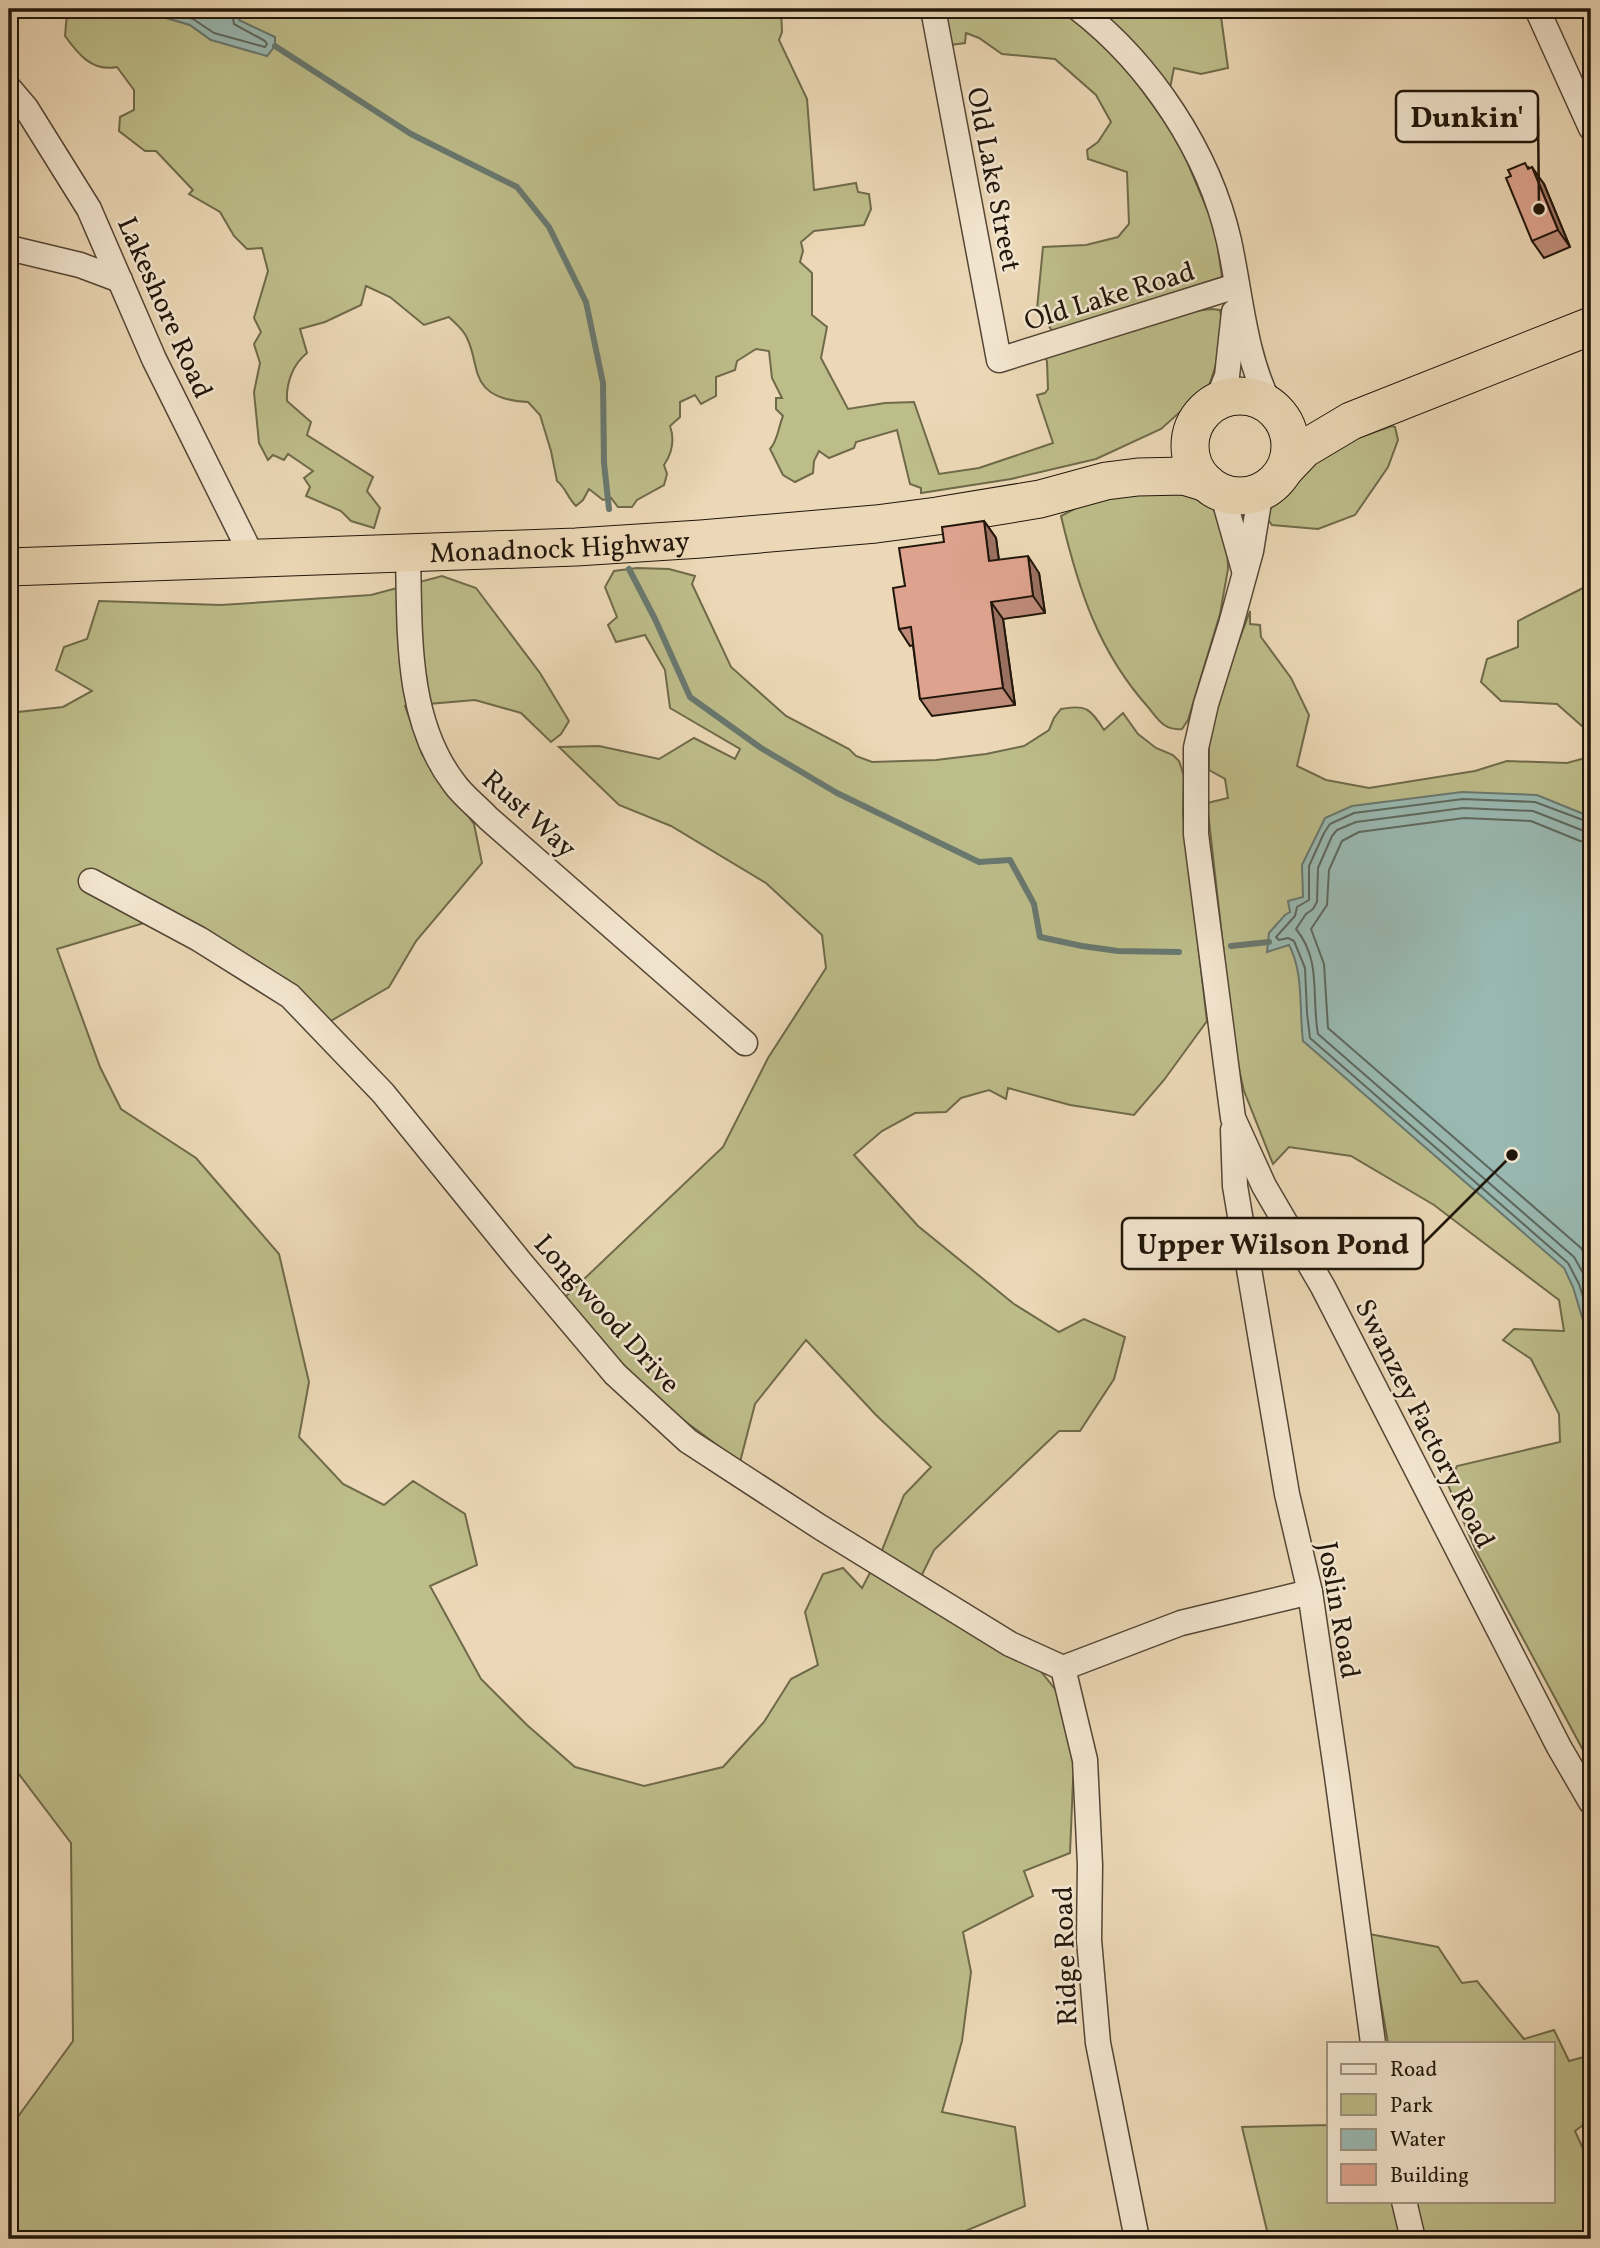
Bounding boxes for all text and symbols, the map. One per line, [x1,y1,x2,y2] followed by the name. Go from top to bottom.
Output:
[956,84,1030,275] street label: Old Lake Street
[1396,91,1538,142] callout: Dunkin'
[1410,98,1524,140] text: Dunkin'
[106,211,221,405] street label: Lakeshore Road
[1019,253,1200,342] street label: Old Lake Road
[429,523,691,574] street label: Monadnock Highway
[472,762,584,868] street label: Rust Way
[1122,1218,1423,1269] callout: Upper Wilson Pond
[1137,1225,1409,1267] text: Upper Wilson Pond
[524,1226,688,1403] street label: Longwood Drive
[1344,1293,1504,1555] street label: Swanzey Factory Road
[1306,1539,1369,1682] street label: Joslin Road
[1045,1885,1088,2026] street label: Ridge Road
[1327,2042,1554,2202] legend
[1390,2056,1437,2085] text: Road
[1390,2092,1433,2121] text: Park
[1390,2126,1446,2155] text: Water
[1390,2162,1469,2191] text: Building

